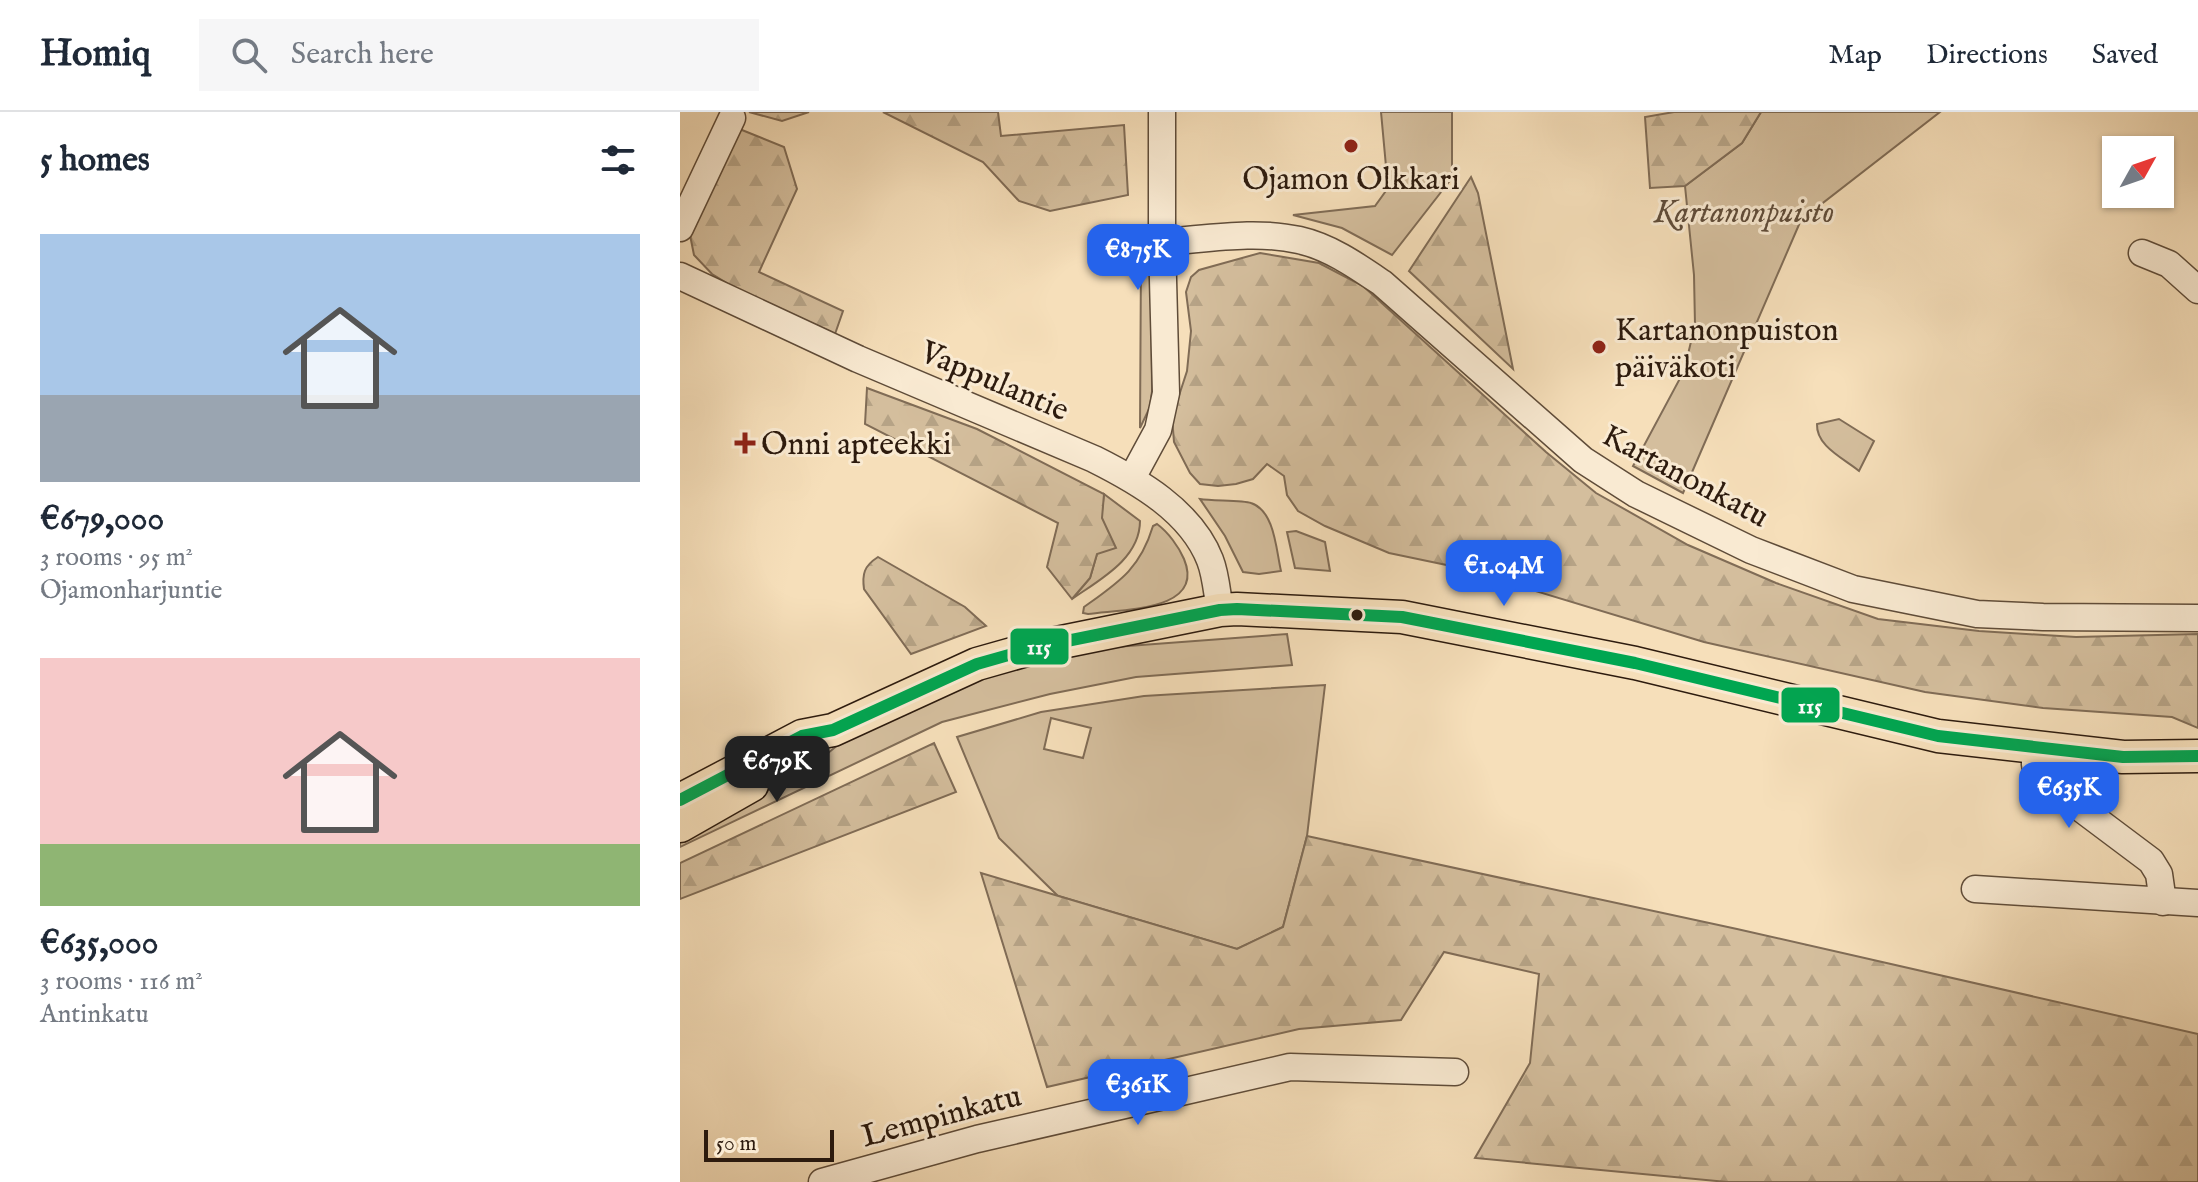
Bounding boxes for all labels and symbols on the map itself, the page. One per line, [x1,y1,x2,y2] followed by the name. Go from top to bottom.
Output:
[2102,136,2174,208] north arrow
[1342,137,1360,155] marker: Ojamon Olkkari
[1242,160,1460,201] place label: Ojamon Olkkari
[1653,193,1834,234] park label: Kartanonpuisto
[1082,224,1194,292] pin: €875K
[1615,311,1838,389] place label: Kartanonpuiston päiväkoti
[913,332,1075,432] street label: Vappulantie
[1590,338,1608,356] marker: Kartanonpuiston päiväkoti
[1594,416,1775,538] street label: Kartanonkatu
[761,425,952,466] place label: Onni apteekki
[736,434,754,452] marker: Onni apteekki
[1439,540,1569,608] pin: €1.04M
[1349,607,1365,623] unlabelled marker
[1009,627,1070,666] line badge: 115
[1027,634,1051,662] text: 115
[1780,686,1841,724] line badge: 115
[1798,693,1822,721] text: 115
[721,736,833,804] pin: €679K
[2013,762,2125,830] pin: €635K
[1082,1059,1194,1127] pin: €361K
[857,1076,1026,1158] street label: Lempinkatu
[704,1126,834,1162] scale bar

